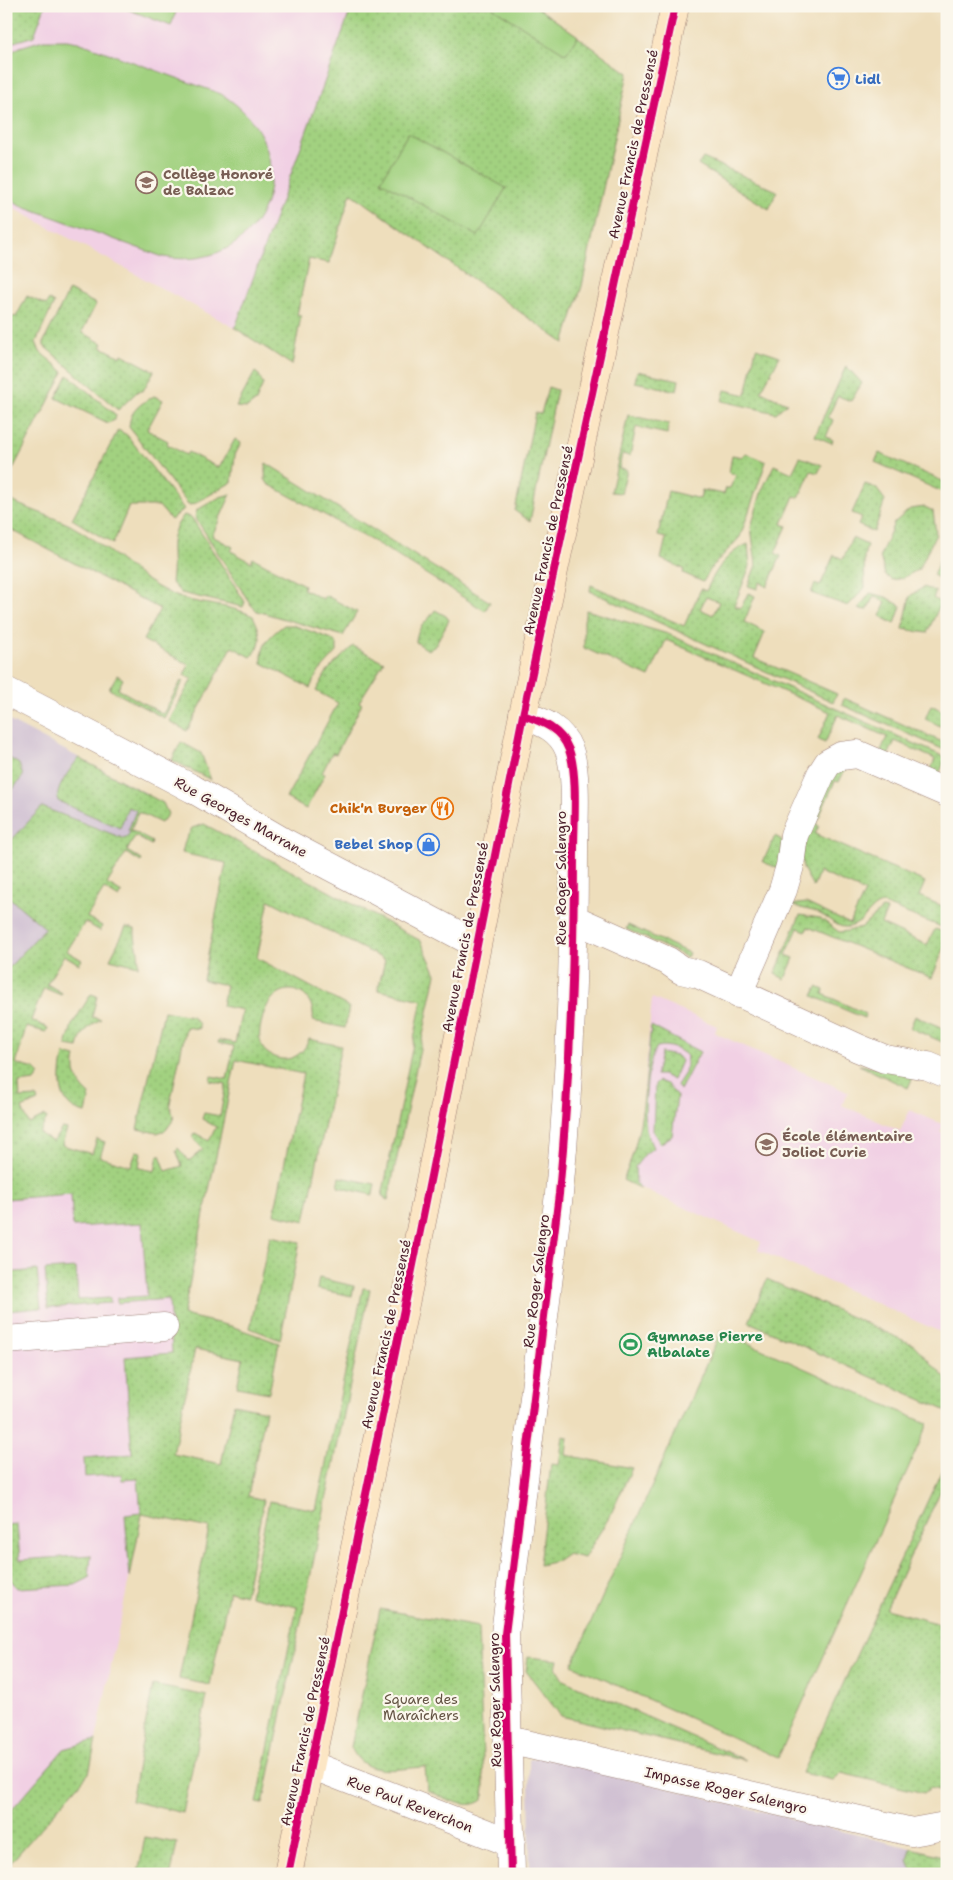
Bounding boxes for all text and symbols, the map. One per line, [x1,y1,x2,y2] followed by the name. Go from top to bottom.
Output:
[604,47,662,240] street label: Avenue Francis de Pressensé
[827,67,851,91] supermarket icon: Lidl
[855,70,881,88] place label: Lidl
[163,165,273,199] place label: Collège Honoré de Balzac
[135,170,159,194] school or university icon: Collège Honoré de Balzac
[519,443,577,636] street label: Avenue Francis de Pressensé
[171,773,311,861] street label: Rue Georges Marrane
[431,796,455,820] restaurant icon: Chik'n Burger
[330,799,427,817] place label: Chik'n Burger
[552,811,570,945] street label: Rue Roger Salengro
[417,832,441,856] shop icon: Bebel Shop
[334,835,413,853] place label: Bebel Shop
[438,840,492,1034] street label: Avenue Francis de Pressensé
[782,1127,913,1161] place label: École élémentaire Joliot Curie
[754,1132,778,1156] school or university icon: École élémentaire Joliot Curie
[519,1213,553,1349] street label: Rue Roger Salengro
[357,1237,415,1430] street label: Avenue Francis de Pressensé
[647,1327,763,1361] place label: Gymnase Pierre Albalate
[619,1332,643,1356] sports icon: Gymnase Pierre Albalate
[485,1633,505,1767] street label: Rue Roger Salengro
[276,1634,334,1827] street label: Avenue Francis de Pressensé
[383,1690,459,1724] park label: Square des Maraîchers
[643,1762,809,1818] street label: Impasse Roger Salengro
[345,1772,476,1836] street label: Rue Paul Reverchon

